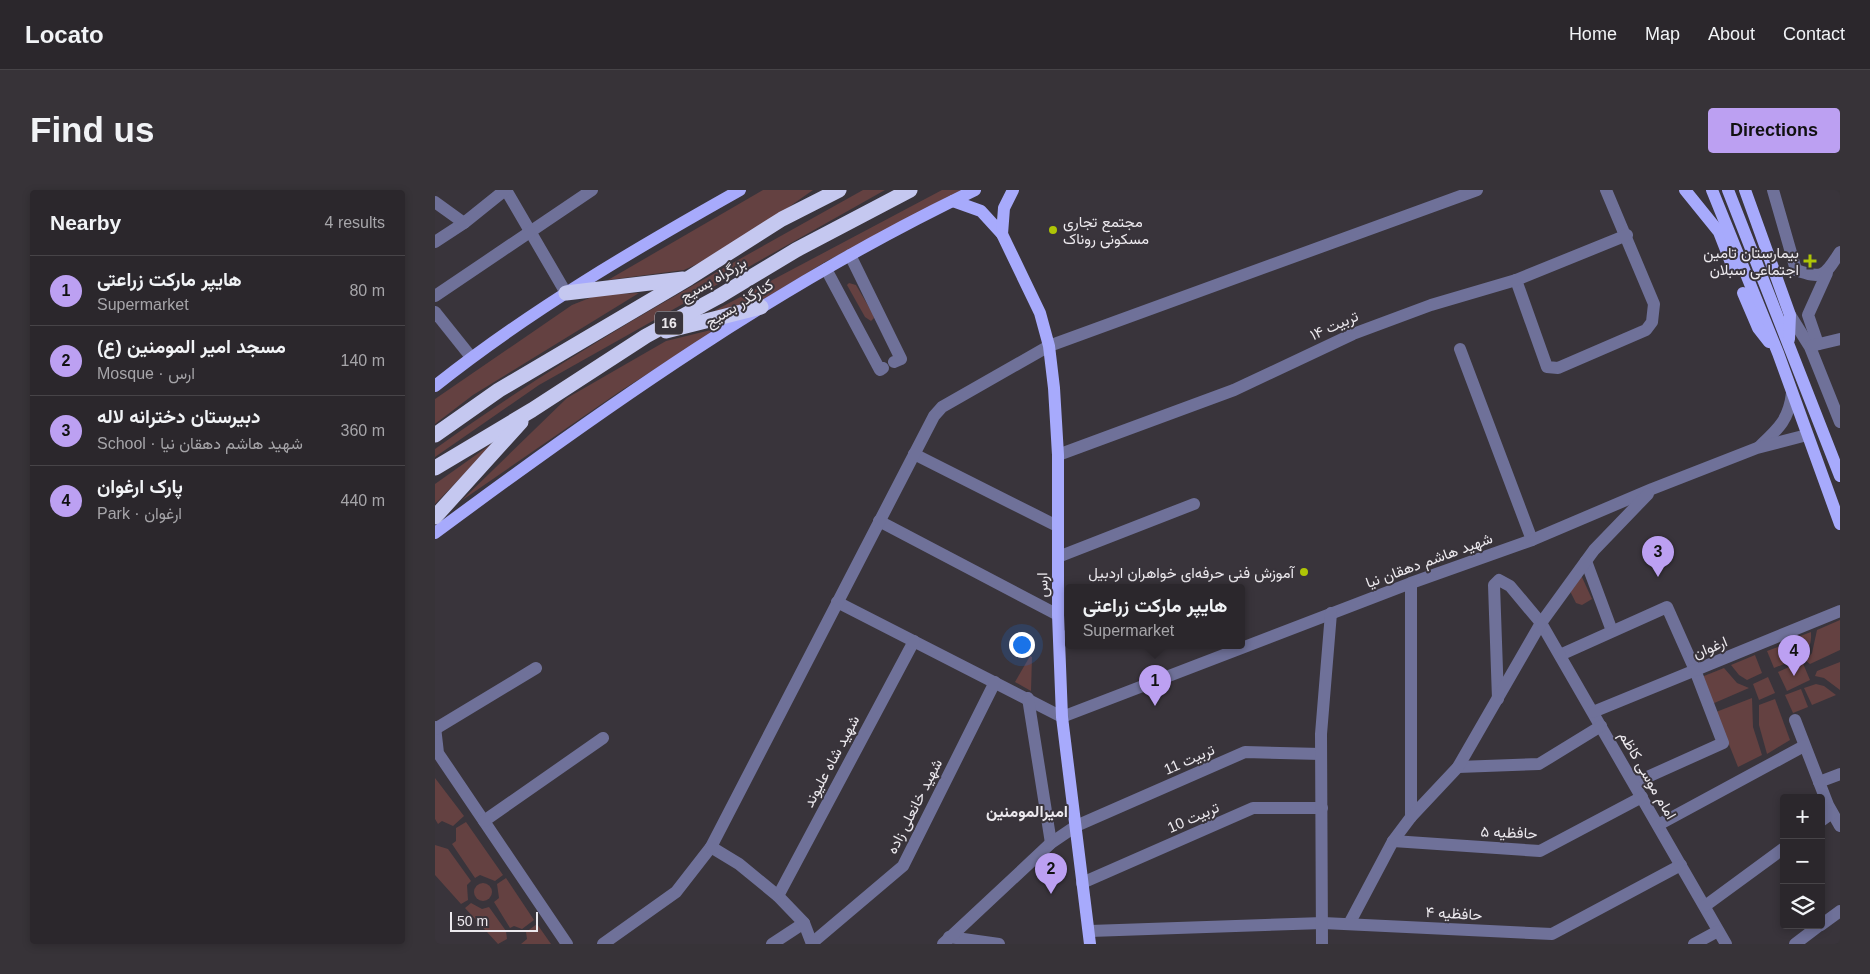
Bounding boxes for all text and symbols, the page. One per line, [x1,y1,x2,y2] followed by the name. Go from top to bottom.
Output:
[25,21,104,48] text: Locato
[1569,24,1617,44] text: Home
[1645,24,1680,44] text: Map
[1708,24,1755,44] text: About
[1783,24,1845,44] text: Contact
[1708,108,1840,153] button: Directions
[30,110,154,149] text: Find us
[50,211,121,234] text: Nearby
[1063,213,1149,249] place label: مجتمع تجاری مسکونی روناک
[325,214,385,231] text: 4 results
[1047,224,1059,236] marker: مجتمع تجاری مسکونی روناک
[1703,244,1799,280] place label: بیمارستان تامین اجتماعی سبلان
[677,253,751,307] street label: بزرگراه بسیج
[1803,254,1817,268] marker: بیمارستان تامین اجتماعی سبلان
[97,269,242,290] text: هایپر مارکت زراعتی
[702,275,778,333] street label: کنارگذر بسیج
[62,282,70,299] text: 1
[349,282,385,299] text: 80 m
[97,296,189,313] text: Supermarket
[1307,307,1361,344] street label: تربیت ۱۴
[655,312,683,334] road number: 16
[97,336,286,357] text: مسجد امیر المومنین (ع)
[62,352,70,369] text: 2
[341,352,385,369] text: 140 m
[97,365,195,382] text: Mosque · ارس
[97,406,260,427] text: دبیرستان دخترانه لاله
[62,422,70,439] text: 3
[341,422,385,439] text: 360 m
[97,435,303,452] text: School · شهید هاشم دهقان نیا
[97,476,183,497] text: پارک ارغوان
[62,492,70,509] text: 4
[341,492,385,509] text: 440 m
[97,505,182,522] text: Park · ارغوان
[1363,529,1496,593] street label: شهید هاشم دهقان نیا
[1642,536,1674,577] pin: 3
[1088,564,1296,583] place label: آموزش فنی حرفه‌ای خواهران اردبیل
[1298,566,1310,578] marker: آموزش فنی حرفه‌ای خواهران اردبیل
[1033,572,1053,598] street label: ارس
[1065,584,1245,649] popup
[1083,595,1227,616] text: هایپر مارکت زراعتی
[1083,622,1174,639] text: Supermarket
[1009,632,1035,658] your location
[1690,632,1730,662] street label: ارغوان
[1778,635,1810,676] pin: 4
[1139,665,1171,706] pin: 1
[800,712,863,810] street label: شهید شاه علیوند
[1614,728,1680,823] street label: امام موسی کاظم
[1161,740,1218,779] street label: تربیت 11
[883,756,947,857] street label: شهید خانعلی زاده
[1780,794,1825,929] map controls
[1780,794,1825,839] button: +
[1165,798,1222,837] street label: تربیت 10
[986,803,1068,822] district label: امیرالمومنین
[1480,823,1538,842] street label: حافظیه ۵
[1780,839,1825,884] button: −
[1035,853,1067,894] pin: 2
[1780,884,1825,929] button: layers
[1425,903,1483,924] street label: حافظیه ۴
[450,909,537,932] scale bar
[457,913,488,929] text: 50 m

